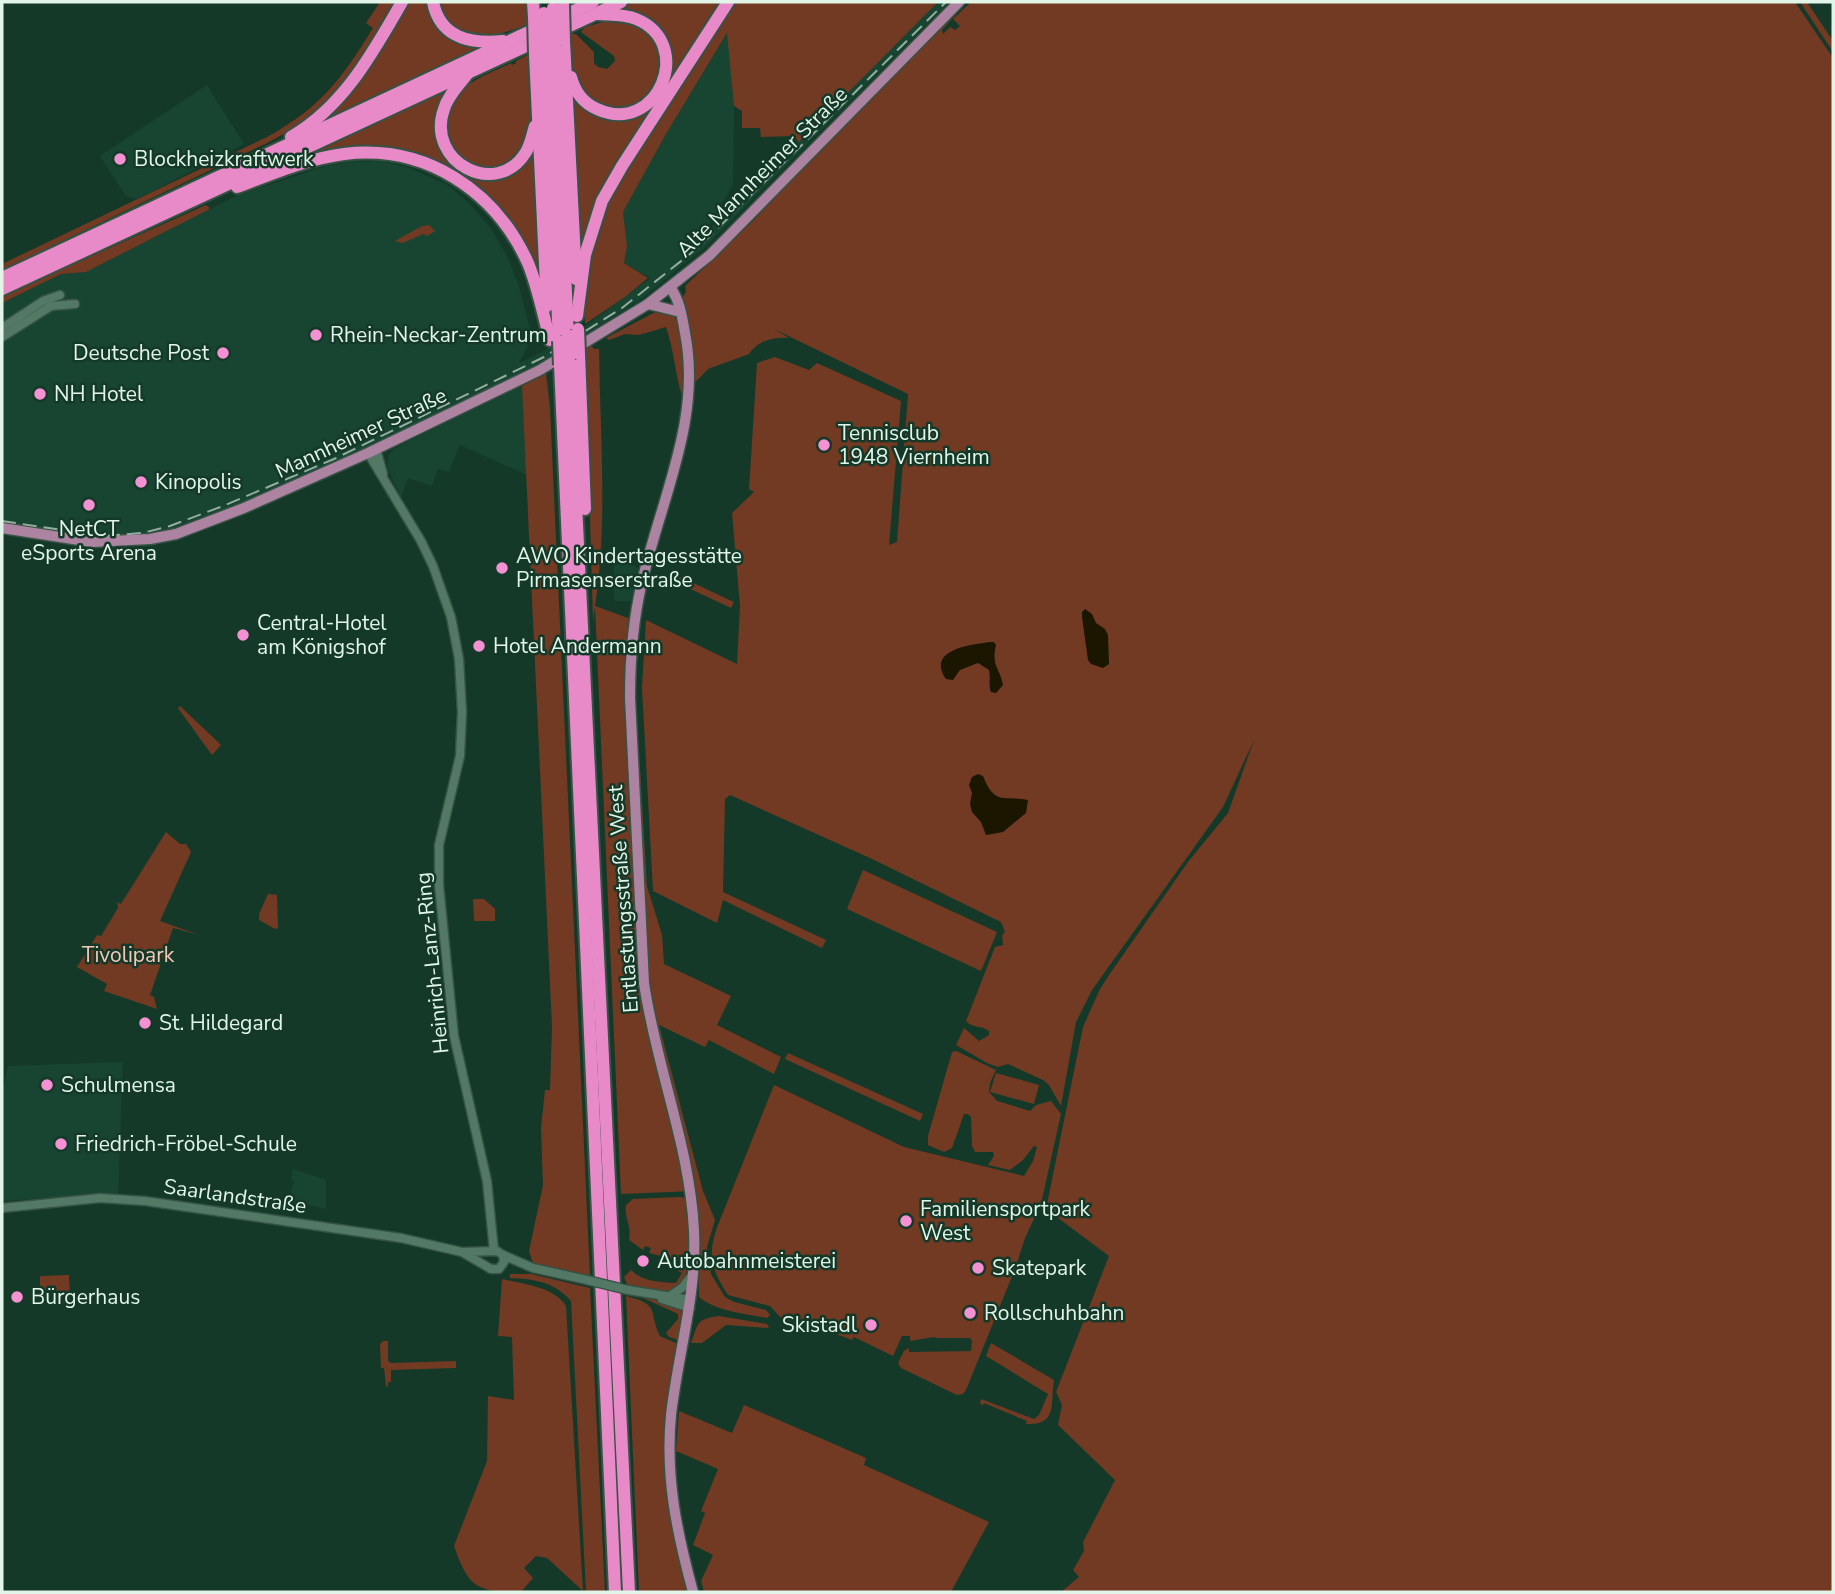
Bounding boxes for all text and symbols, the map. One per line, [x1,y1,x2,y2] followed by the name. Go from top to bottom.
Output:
[670,80,854,264] street label: Alte Mannheimer Straße
[134,145,314,173] place label: Blockheizkraftwerk
[112,151,128,167] marker: Blockheizkraftwerk
[330,321,547,349] place label: Rhein-Neckar-Zentrum
[308,327,324,343] marker: Rhein-Neckar-Zentrum
[73,339,210,367] place label: Deutsche Post
[215,345,231,361] marker: Deutsche Post
[54,380,144,408] place label: NH Hotel
[271,381,451,485] street label: Mannheimer Straße
[32,386,48,402] marker: NH Hotel
[838,419,990,471] place label: Tennisclub 1948 Viernheim
[816,437,832,453] marker: Tennisclub 1948 Viernheim
[155,468,242,496] place label: Kinopolis
[133,474,149,490] marker: Kinopolis
[81,497,97,513] marker: NetCT eSports Arena
[21,515,157,567] place label: NetCT eSports Arena
[516,542,742,594] place label: AWO Kindertagesstätte Pirmasenserstraße
[494,560,510,576] marker: AWO Kindertagesstätte Pirmasenserstraße
[257,609,387,661] place label: Central-Hotel am Königshof
[235,627,251,643] marker: Central-Hotel am Königshof
[493,632,662,660] place label: Hotel Andermann
[471,638,487,654] marker: Hotel Andermann
[601,784,645,1014] street label: Entlastungsstraße West
[409,871,455,1055] street label: Heinrich-Lanz-Ring
[82,941,175,969] park label: Tivolipark
[159,1009,283,1037] place label: St. Hildegard
[137,1015,153,1031] marker: St. Hildegard
[61,1071,176,1099] place label: Schulmensa
[39,1077,55,1093] marker: Schulmensa
[75,1130,297,1158] place label: Friedrich-Fröbel-Schule
[53,1136,69,1152] marker: Friedrich-Fröbel-Schule
[162,1172,308,1220] street label: Saarlandstraße
[920,1195,1091,1247] place label: Familiensportpark West
[898,1213,914,1229] marker: Familiensportpark West
[657,1247,836,1275] place label: Autobahnmeisterei
[635,1253,651,1269] marker: Autobahnmeisterei
[992,1254,1087,1282] place label: Skatepark
[970,1260,986,1276] marker: Skatepark
[31,1283,140,1311] place label: Bürgerhaus
[9,1289,25,1305] marker: Bürgerhaus
[984,1299,1125,1327] place label: Rollschuhbahn
[962,1305,978,1321] marker: Rollschuhbahn
[782,1311,858,1339] place label: Skistadl
[863,1317,879,1333] marker: Skistadl

